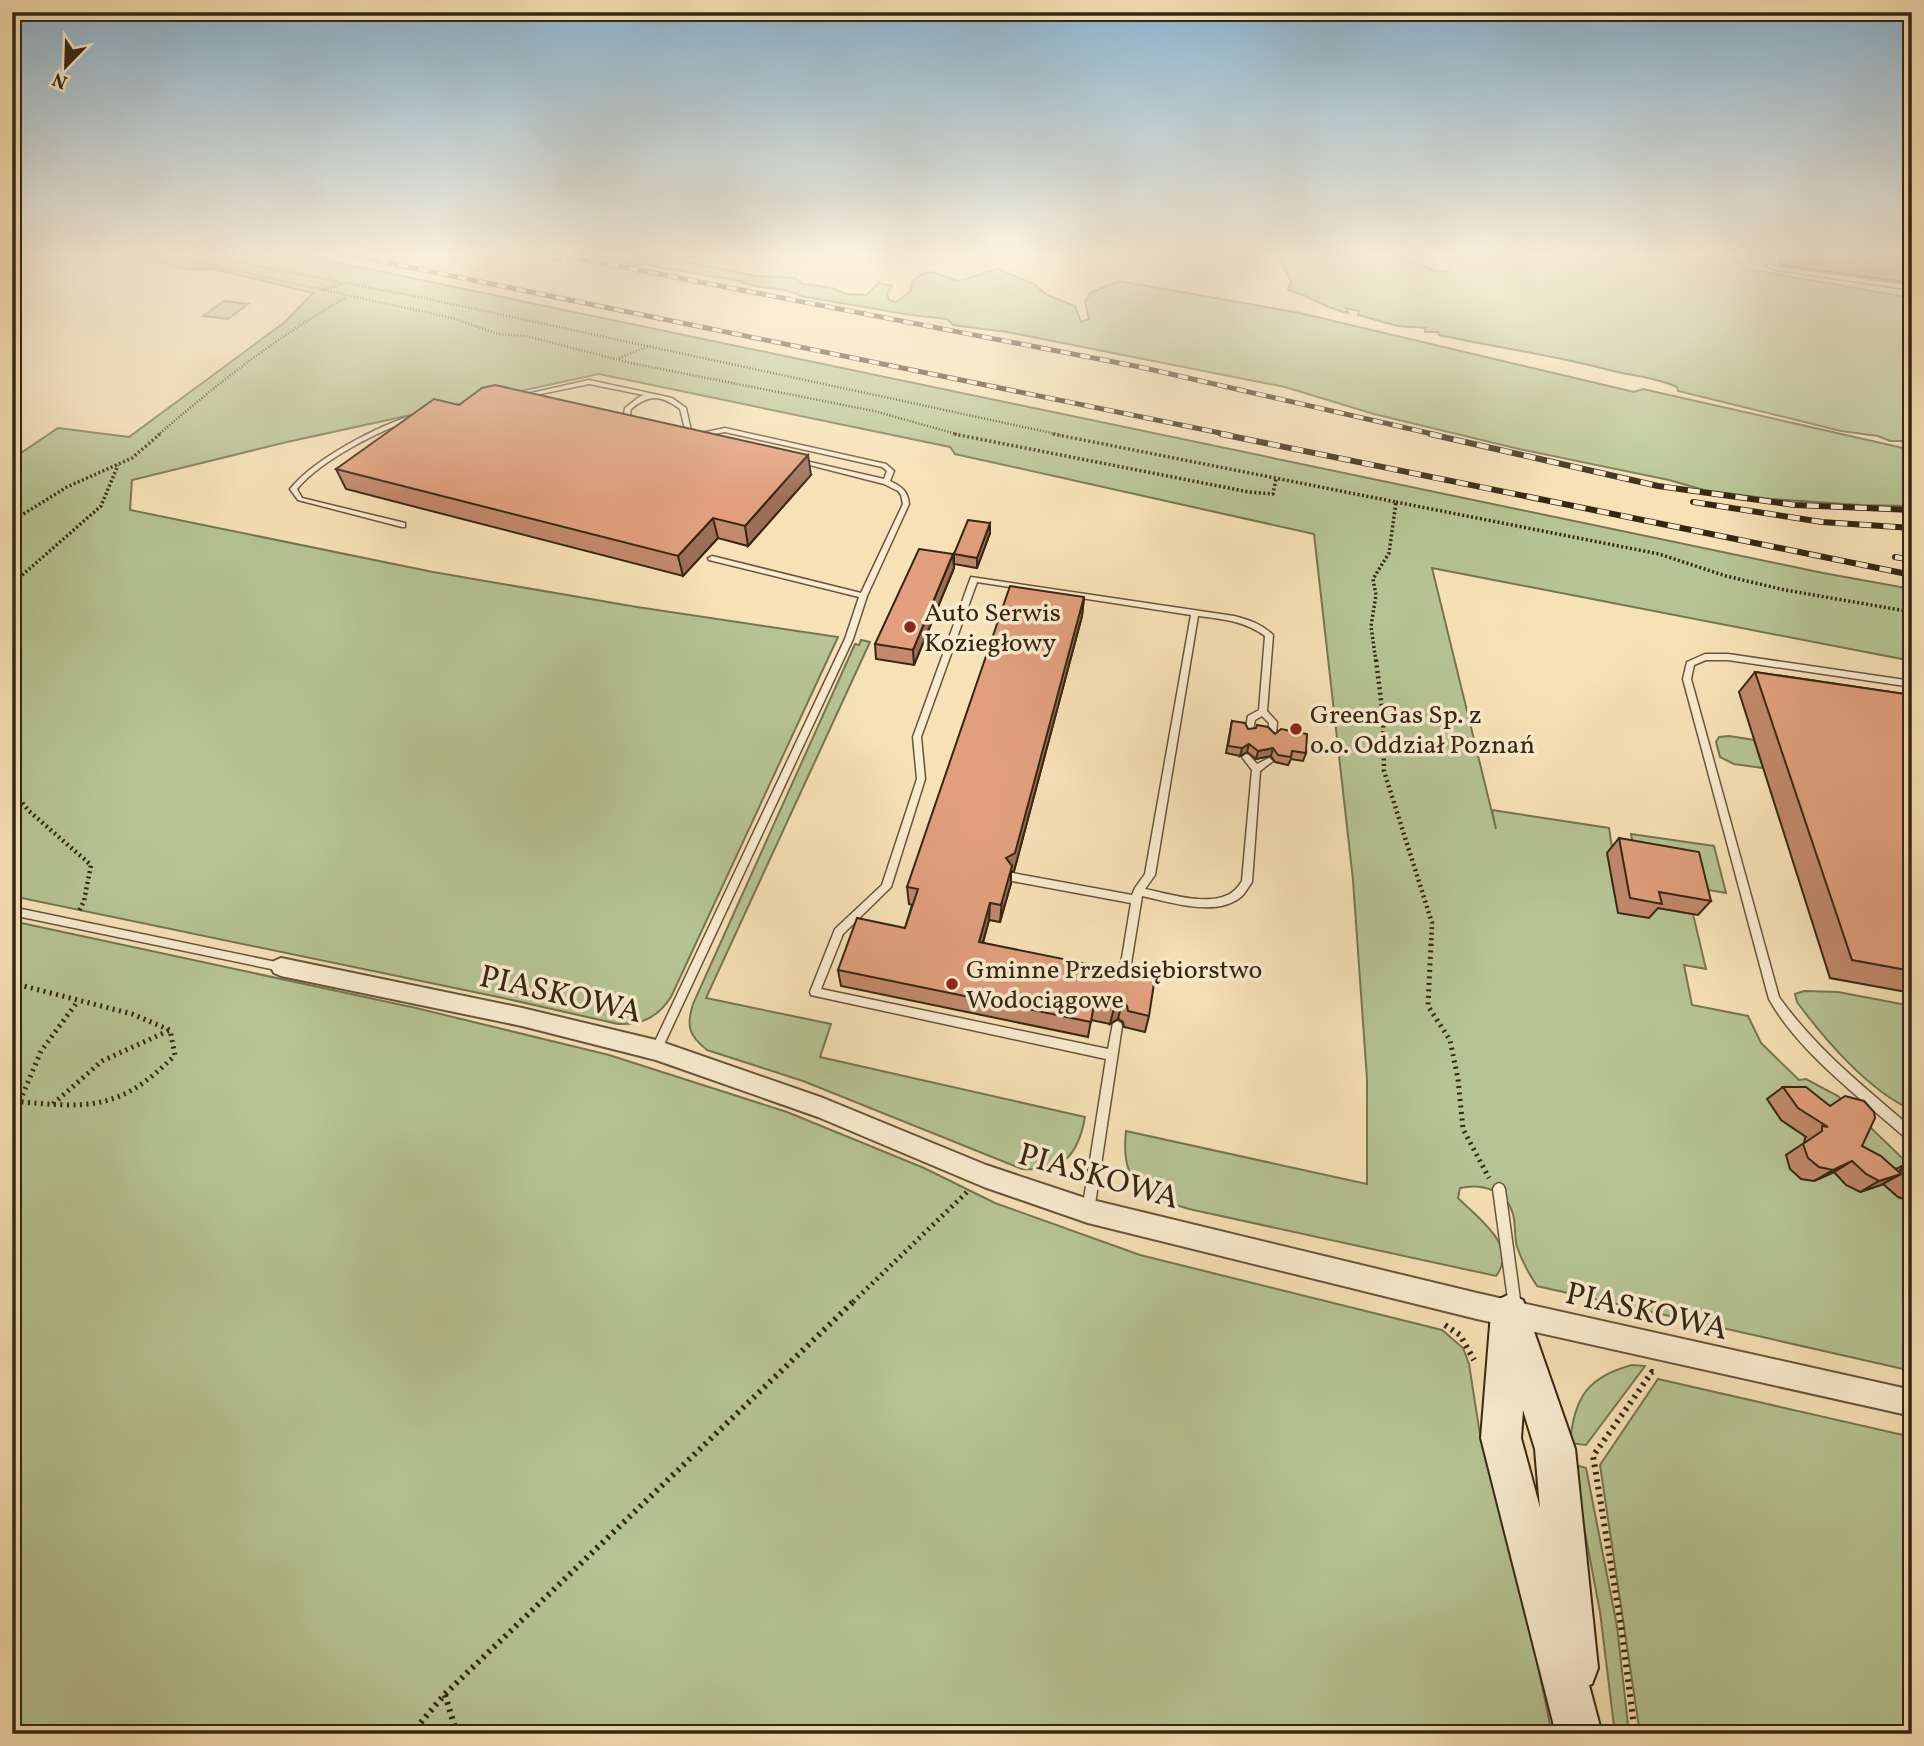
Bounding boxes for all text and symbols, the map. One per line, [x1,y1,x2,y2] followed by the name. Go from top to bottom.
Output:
[32,32,102,102] north arrow
[49,65,72,94] text: N
[924,596,1061,662] place label: Auto Serwis Koziegłowy
[902,619,918,635] marker: Auto Serwis Koziegłowy
[1310,698,1535,764] place label: GreenGas Sp. z o.o. Oddział Poznań
[1288,721,1304,737] marker: GreenGas Sp. z o.o. Oddział Poznań
[966,953,1262,1019] place label: Gminne Przedsiębiorstwo Wodociągowe
[475,956,646,1036] street label: PIASKOWA
[944,976,960,992] marker: Gminne Przedsiębiorstwo Wodociągowe
[1013,1134,1184,1222] street label: PIASKOWA
[1561,1273,1732,1353] street label: PIASKOWA

